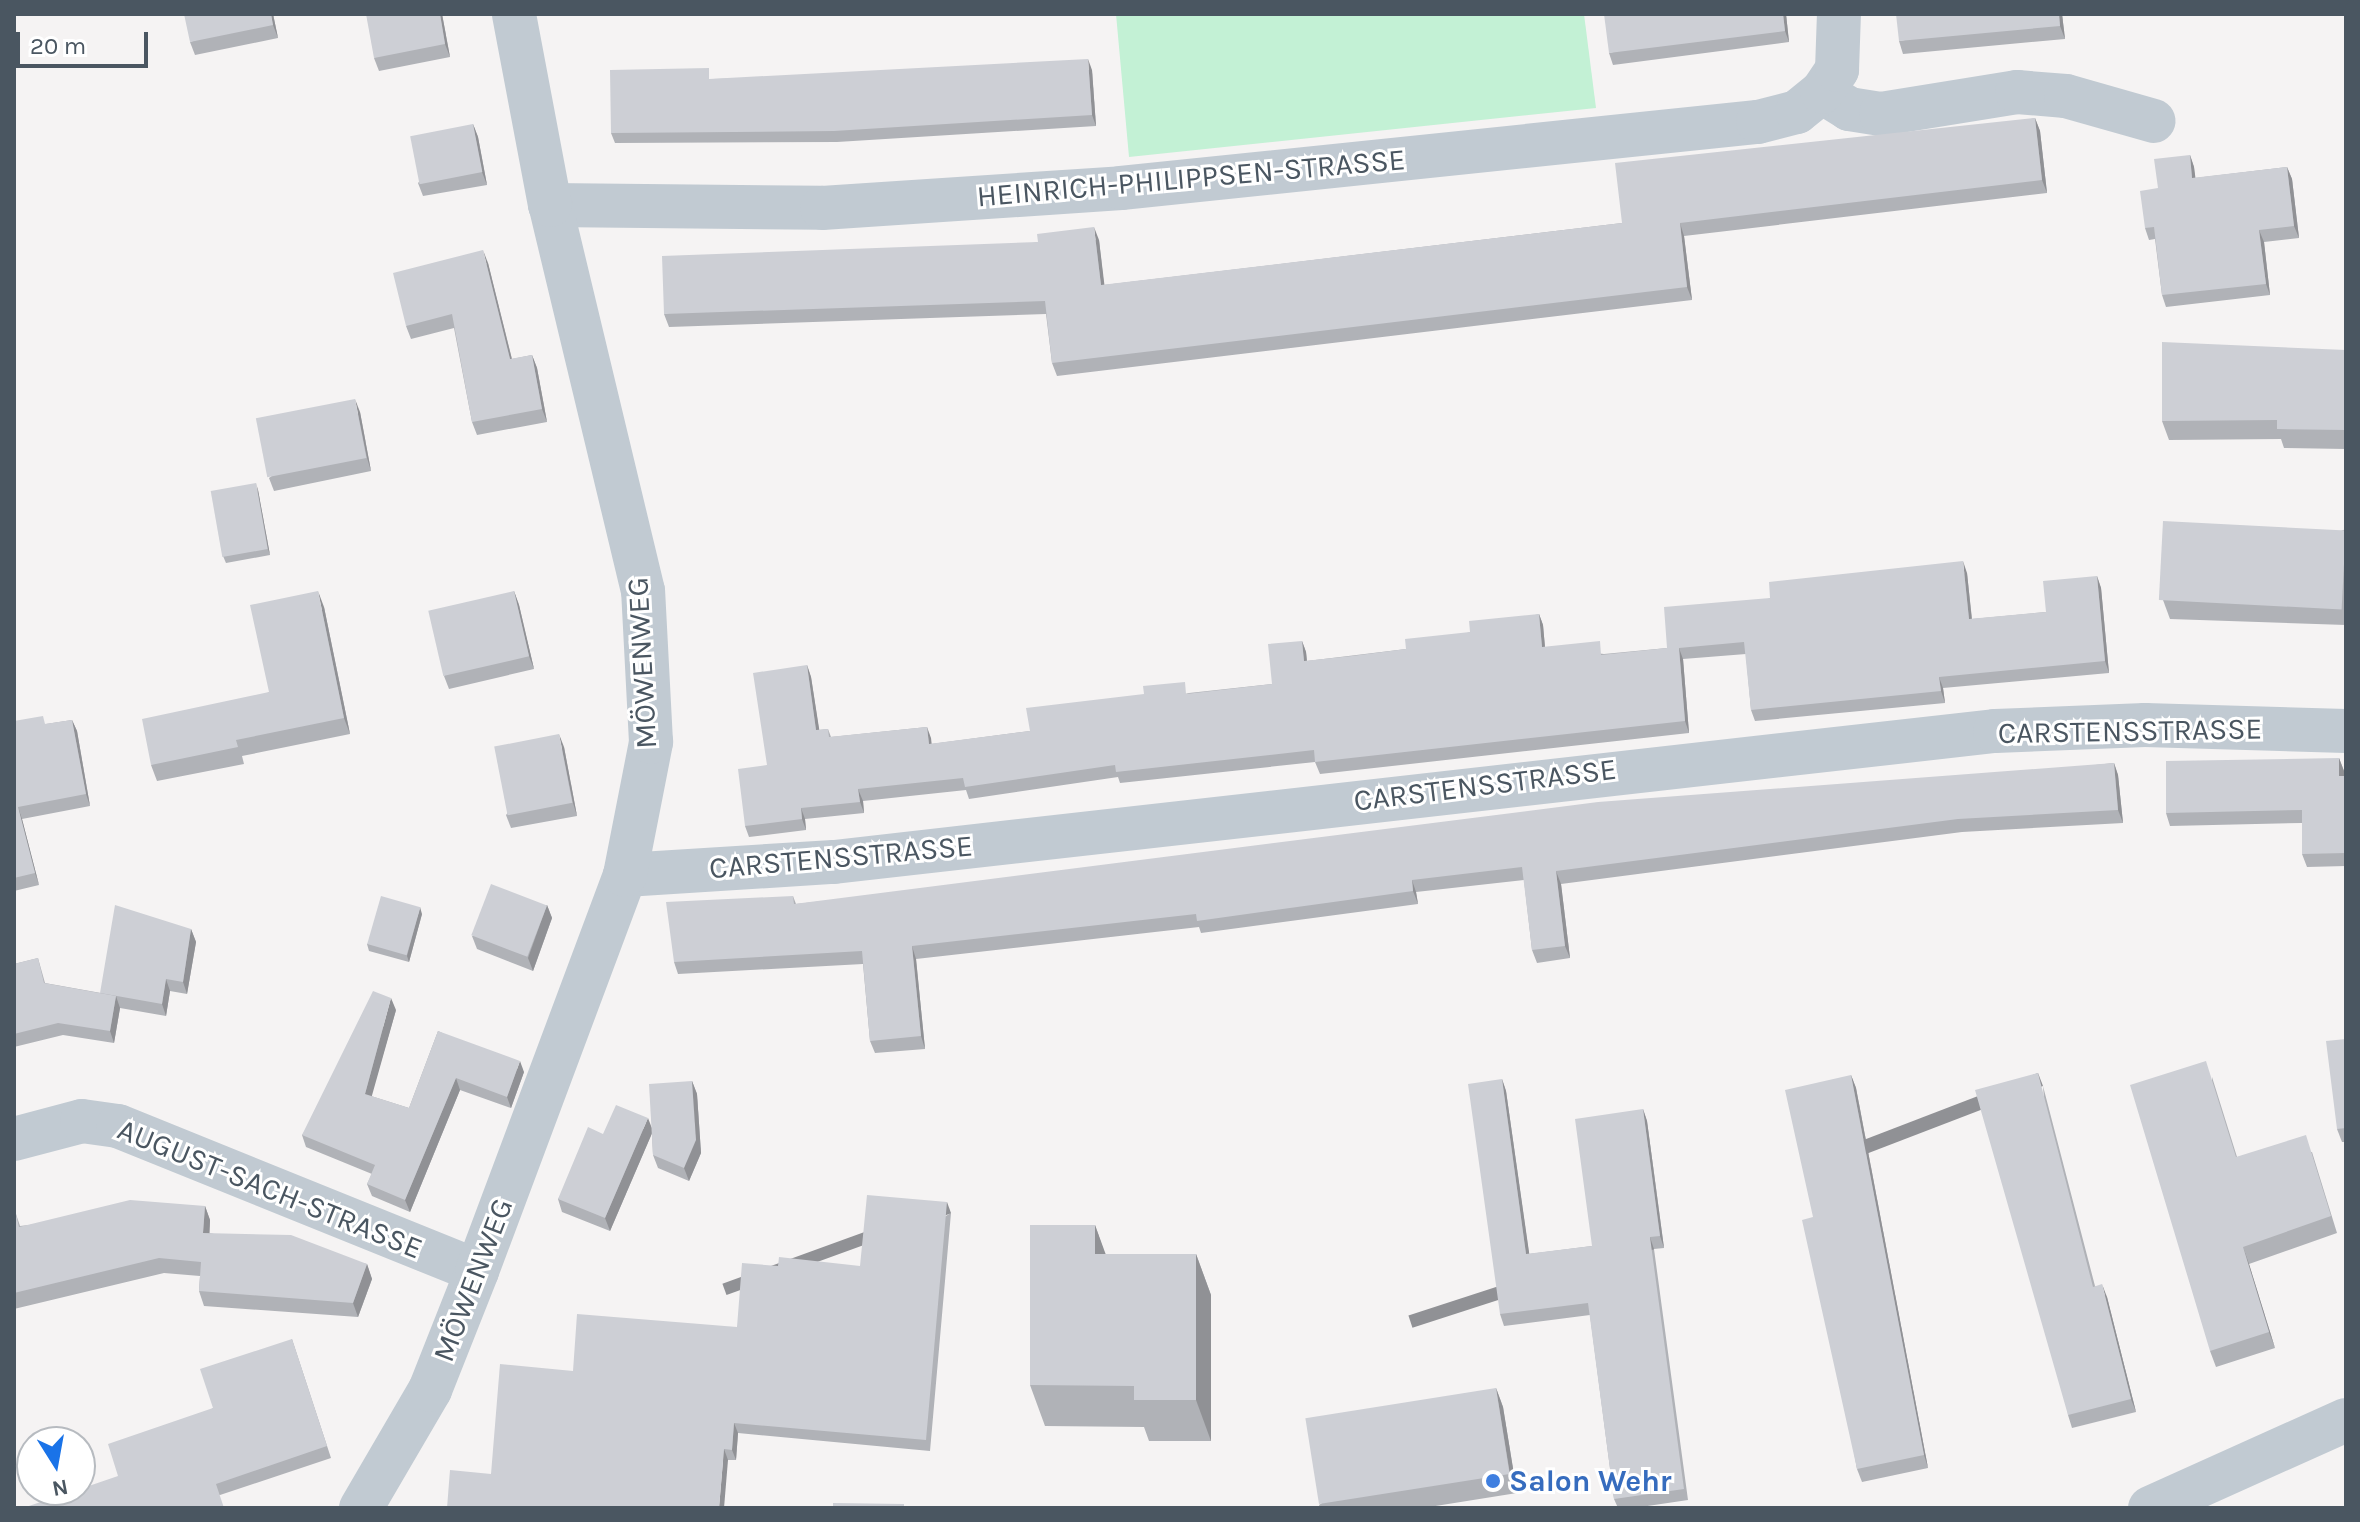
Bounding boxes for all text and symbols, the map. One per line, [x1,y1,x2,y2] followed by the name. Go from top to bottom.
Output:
[20,16,152,66] scale bar
[30,32,86,60] text: 20 m
[975,141,1407,215] street label: HEINRICH-PHILIPPSEN-STRASSE
[620,576,664,750] street label: MÖWENWEG
[1997,711,2263,751] street label: CARSTENSSTRASSE
[1352,751,1618,819] street label: CARSTENSSTRASSE
[708,828,974,886] street label: CARSTENSSTRASSE
[112,1111,428,1267] street label: AUGUST-SACH-STRASSE
[425,1193,521,1367] street label: MÖWENWEG
[16,1426,96,1506] north arrow
[1509,1463,1672,1499] place label: Salon Wehr
[1484,1472,1502,1490] marker: Salon Wehr
[50,1473,70,1502] text: N

